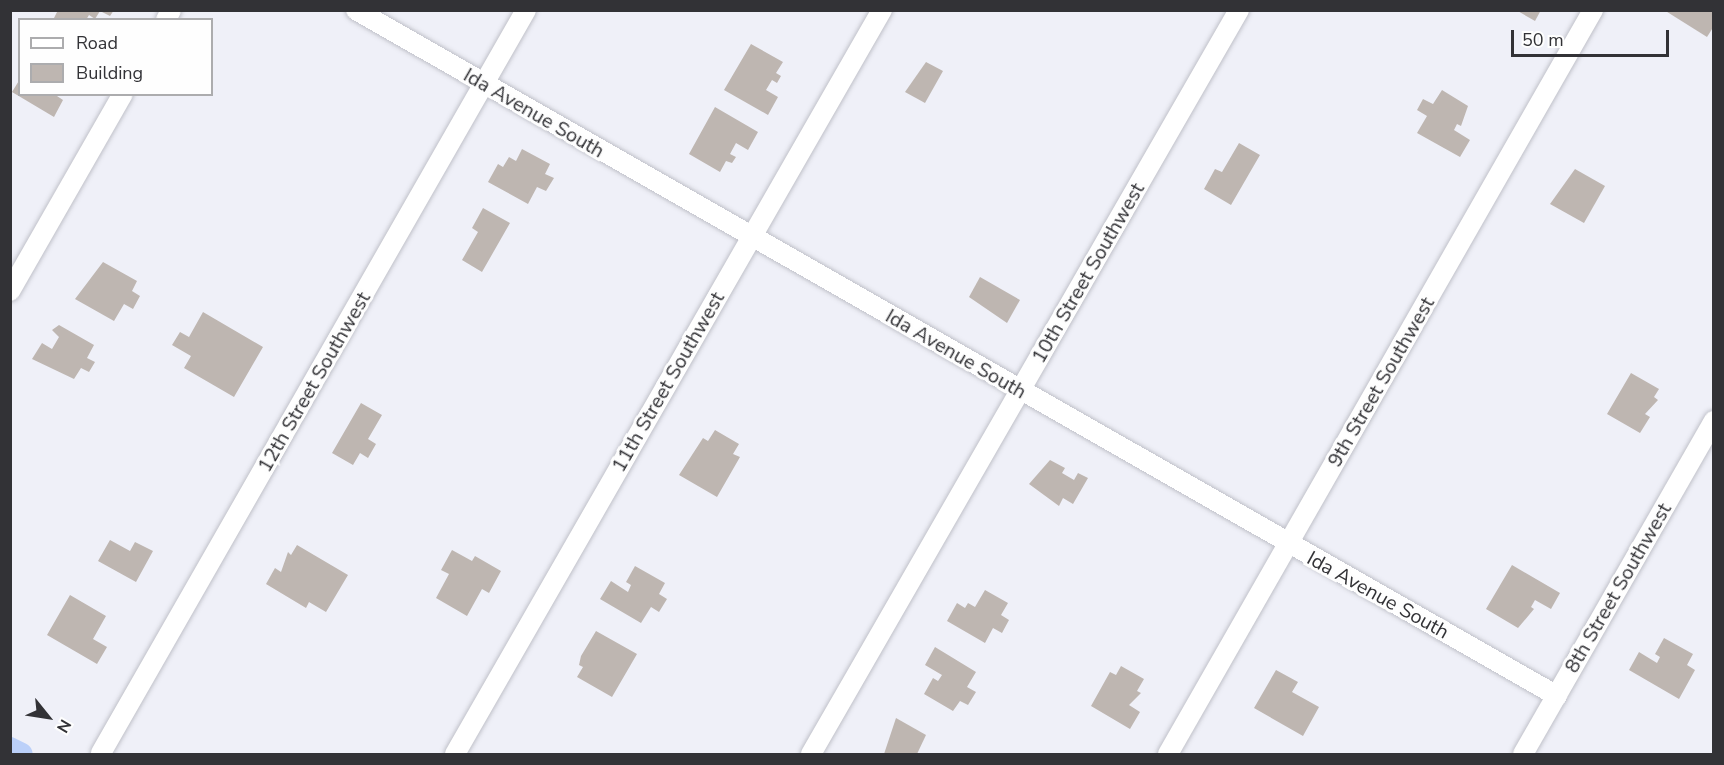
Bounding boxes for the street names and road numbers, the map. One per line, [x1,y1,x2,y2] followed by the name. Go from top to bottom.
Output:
[459,63,609,163] street label: Ida Avenue South
[1027,179,1149,367] street label: 10th Street Southwest
[253,288,375,476] street label: 12th Street Southwest
[607,288,729,476] street label: 11th Street Southwest
[1323,293,1439,471] street label: 9th Street Southwest
[881,304,1031,404] street label: Ida Avenue South
[1560,499,1676,677] street label: 8th Street Southwest
[1303,546,1453,644] street label: Ida Avenue South

